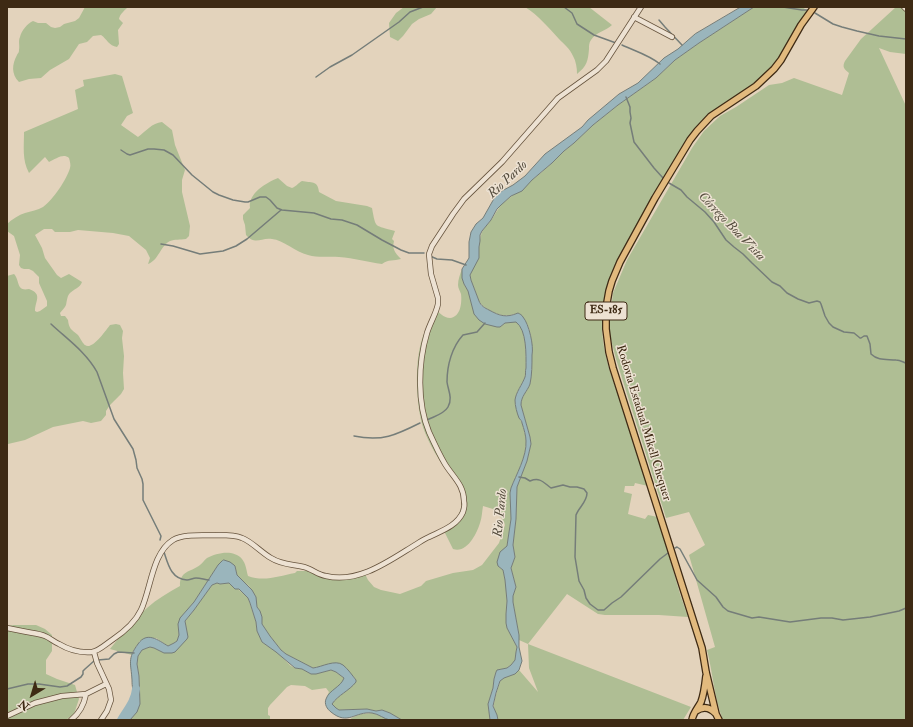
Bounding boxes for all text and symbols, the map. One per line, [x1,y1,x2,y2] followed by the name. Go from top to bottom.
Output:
[485,158,531,202] water label: Rio Pardo
[694,189,768,265] water label: Córrego Boa Vista
[585,302,627,320] road number: ES-185
[612,343,674,503] street label: Rodovia Estadual Mikell Chequer
[491,488,511,538] water label: Rio Pardo
[12,675,52,715] north arrow
[16,697,32,713] text: N

